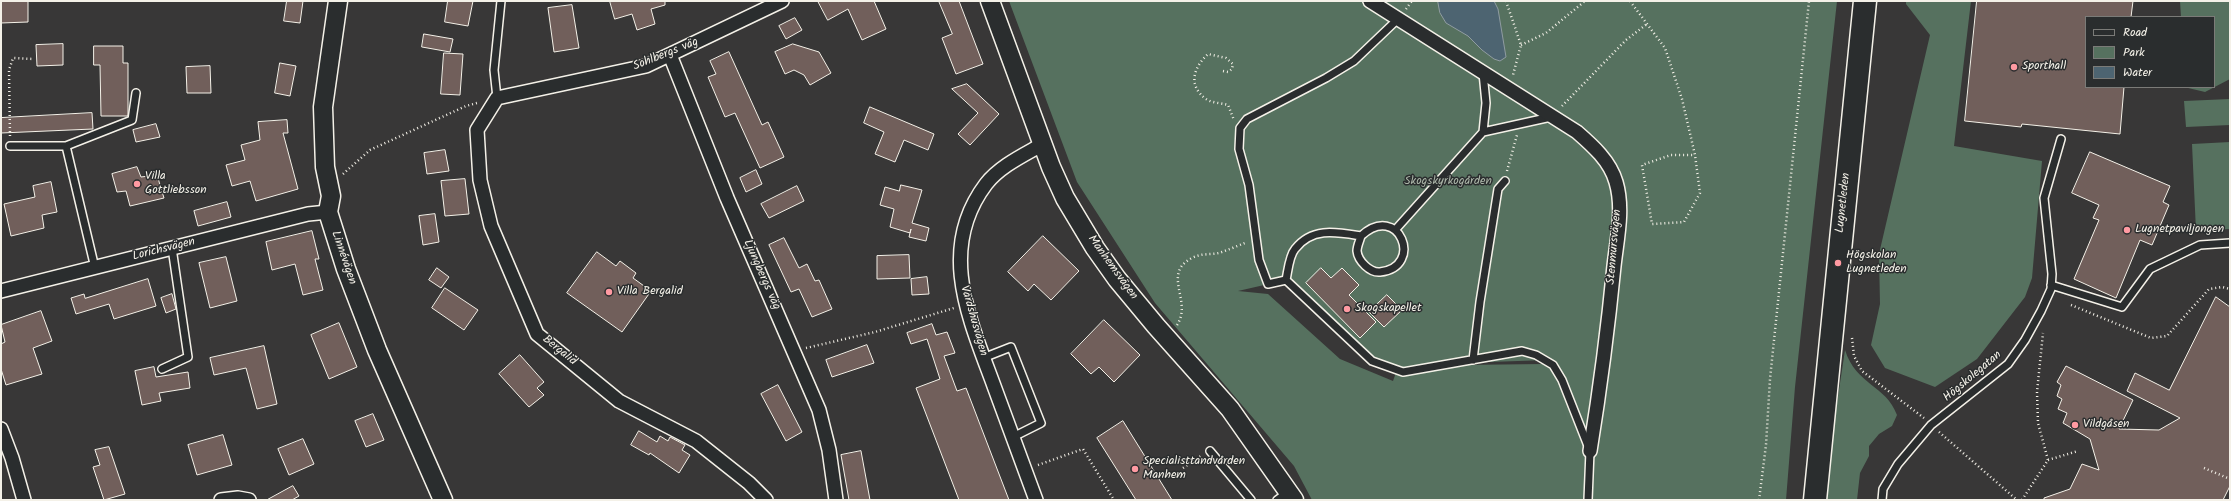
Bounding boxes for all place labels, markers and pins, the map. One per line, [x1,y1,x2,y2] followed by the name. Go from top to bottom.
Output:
[2022,60,2066,74] place label: Sporthall
[2009,62,2019,72] marker: Sporthall
[145,170,207,198] place label: Villa Gottliebsson
[132,179,142,189] marker: Villa Gottliebsson
[2135,223,2224,237] place label: Lugnetpaviljongen
[2122,225,2132,235] marker: Lugnetpaviljongen
[1846,249,1907,277] place label: Högskolan Lugnetleden
[1833,258,1843,268] marker: Högskolan Lugnetleden
[617,285,683,299] place label: Villa Bergalid
[604,287,614,297] marker: Villa Bergalid
[1355,302,1422,316] place label: Skogskapellet
[1342,304,1352,314] marker: Skogskapellet
[2083,418,2129,432] place label: Vildgåsen
[2070,420,2080,430] marker: Vildgåsen
[1143,455,1245,483] place label: Specialisttandvården Manhem
[1130,464,1140,474] marker: Specialisttandvården Manhem

